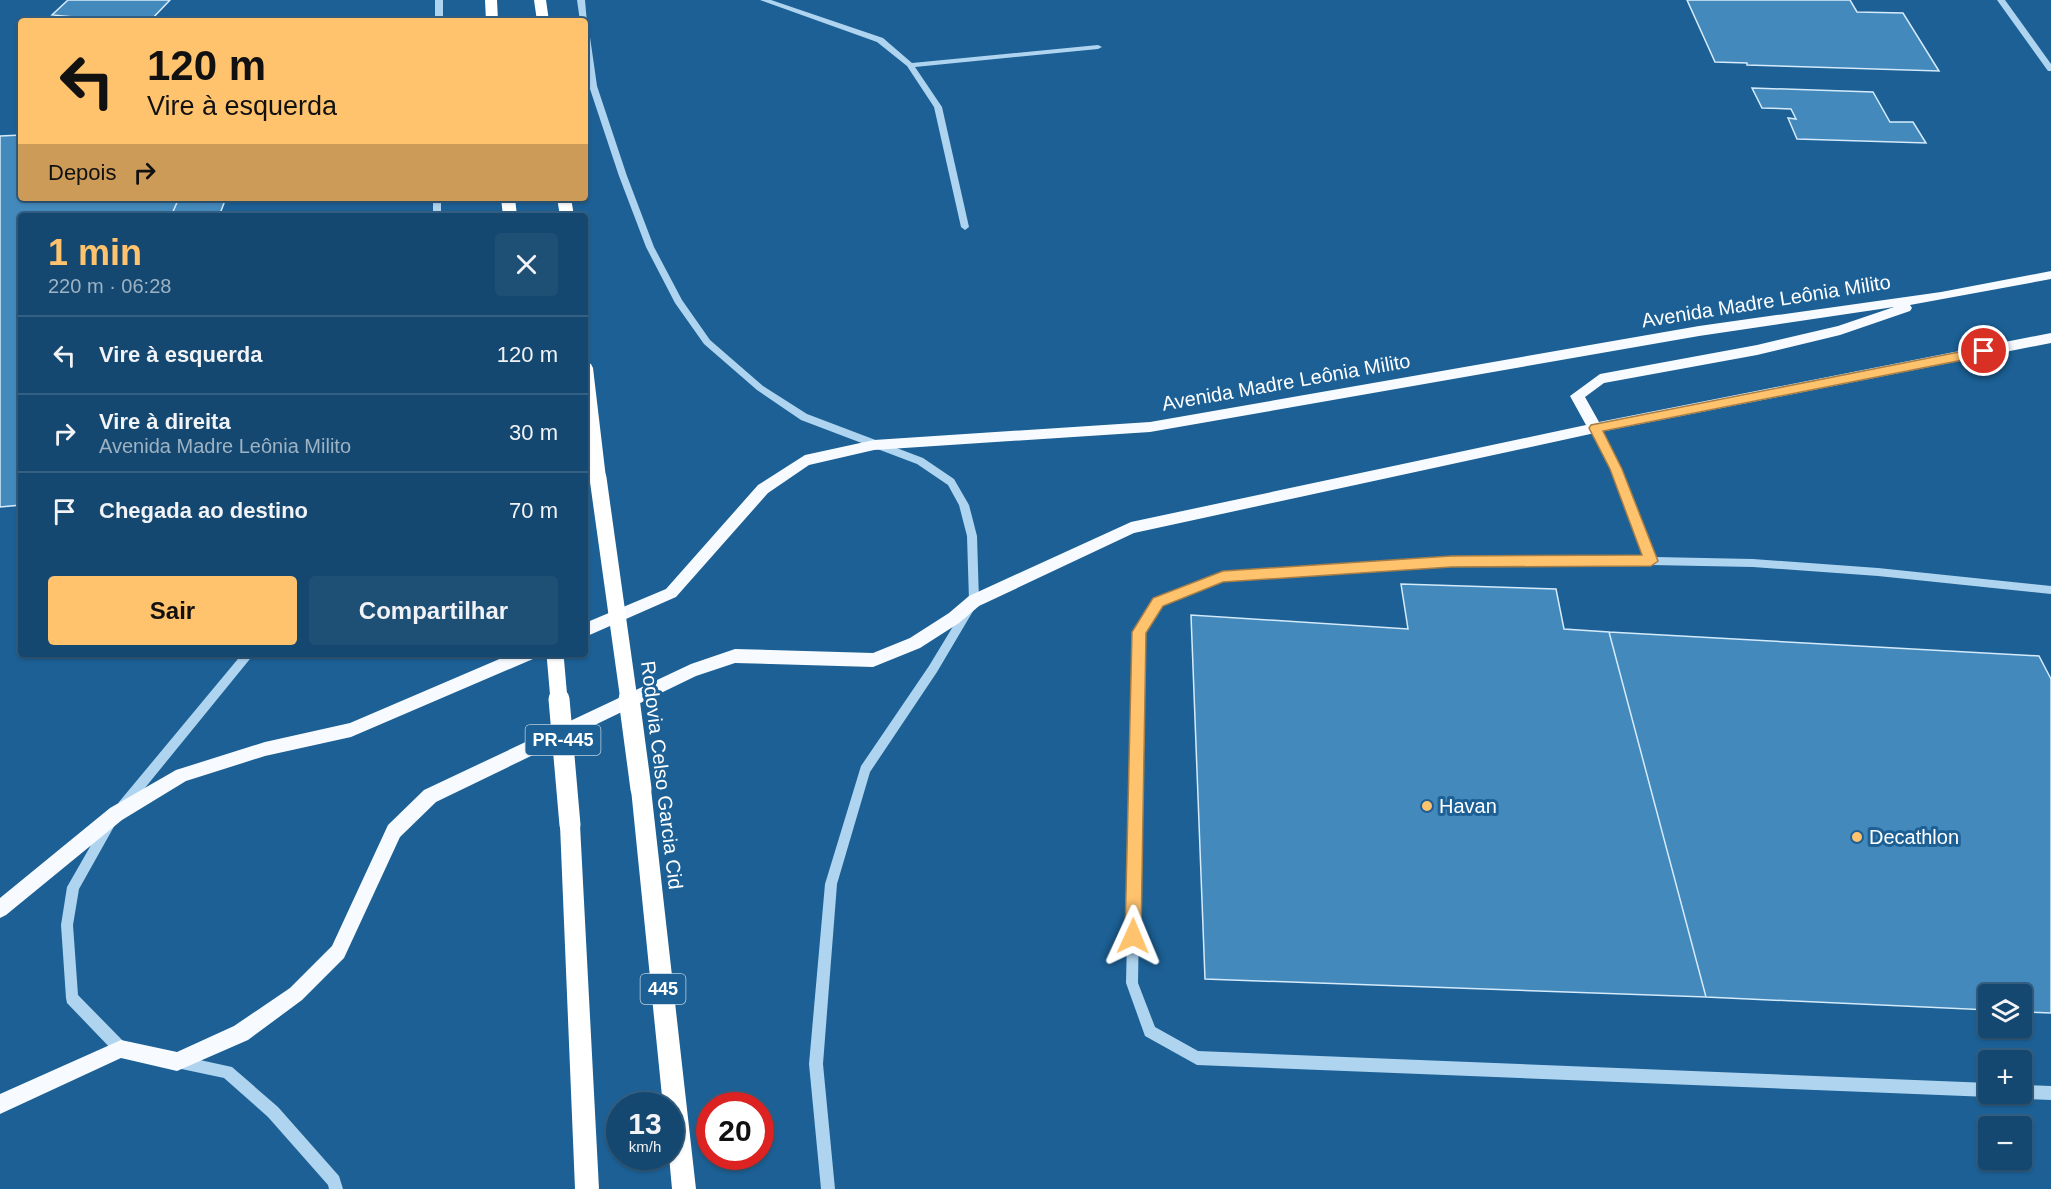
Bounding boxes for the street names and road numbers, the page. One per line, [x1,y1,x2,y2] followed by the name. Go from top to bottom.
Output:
[1640,270,1892,332] street label: Avenida Madre Leônia Milito
[1160,349,1412,415] street label: Avenida Madre Leônia Milito
[637,659,687,891] street label: Rodovia Celso Garcia Cid
[526,725,600,755] road number: PR-445
[640,974,686,1004] road number: 445

